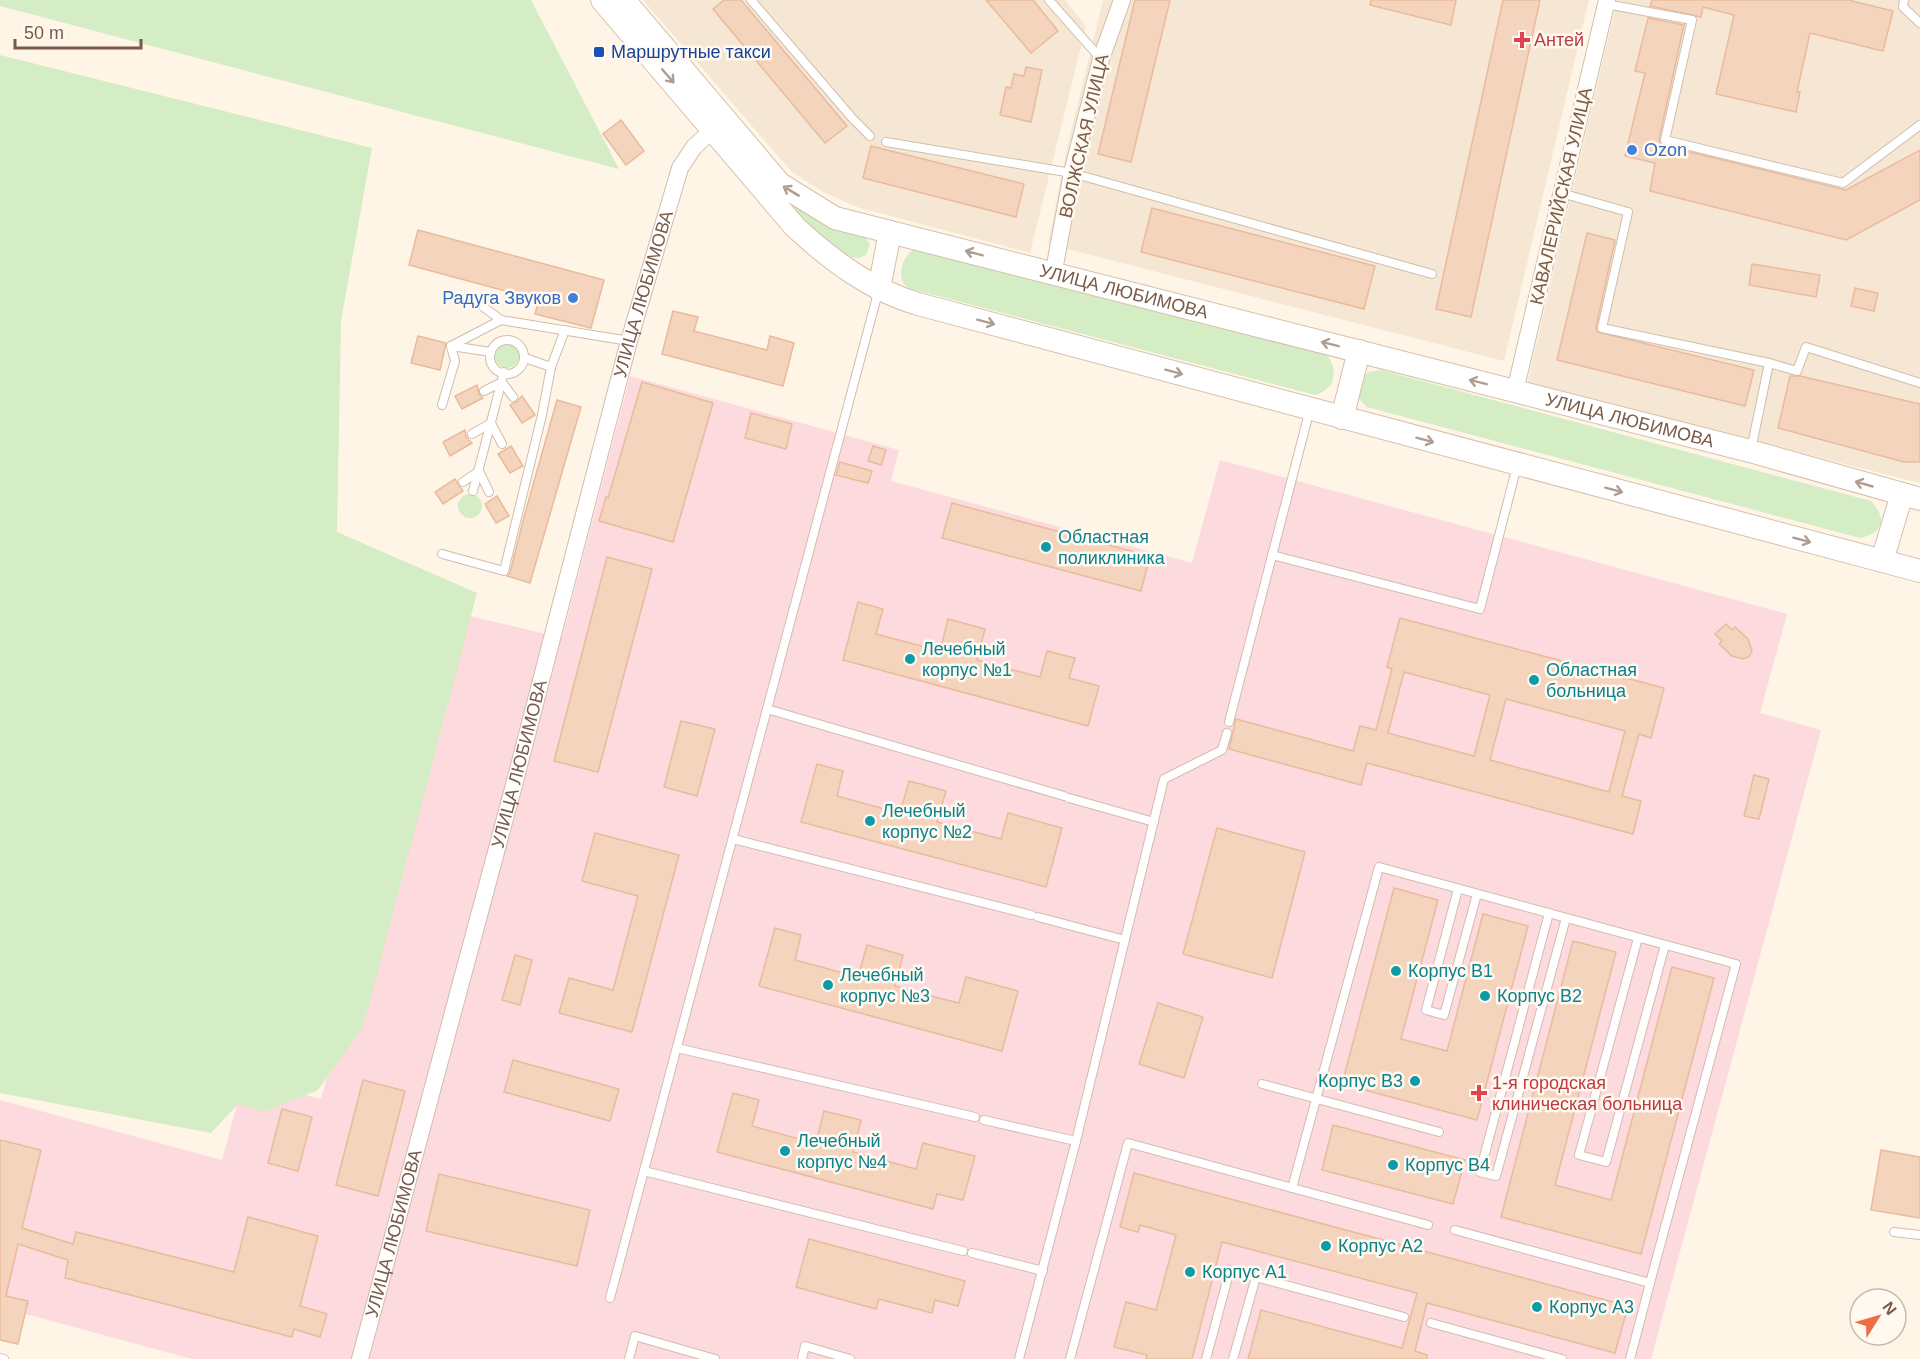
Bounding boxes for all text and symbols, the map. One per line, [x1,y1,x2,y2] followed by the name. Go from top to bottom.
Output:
[15,12,141,50] scale bar
[24,23,64,43] text: 50 m
[1534,30,1584,50] place label: Антей
[1515,33,1529,47] marker: Антей
[611,42,771,62] place label: Маршрутные такси
[592,45,606,59] marker: Маршрутные такси
[1055,52,1113,220] street label: ВОЛЖСКАЯ УЛИЦА
[661,68,674,84] one-way arrow
[1525,85,1596,307] street label: КАВАЛЕРИЙСКАЯ УЛИЦА
[1644,140,1687,160] place label: Ozon
[1625,143,1639,157] marker: Ozon
[783,184,800,196] one-way arrow
[610,208,677,380] street label: УЛИЦА ЛЮБИМОВА
[965,247,984,259] one-way arrow
[1038,261,1210,323] street label: УЛИЦА ЛЮБИМОВА
[442,288,561,308] place label: Радуга Звуков
[566,291,580,305] marker: Радуга Звуков
[976,317,995,328] one-way arrow
[1321,337,1340,349] one-way arrow
[1164,367,1183,379] one-way arrow
[1468,375,1487,387] one-way arrow
[1543,389,1716,451] street label: УЛИЦА ЛЮБИМОВА
[1416,434,1435,446] one-way arrow
[1855,477,1874,489] one-way arrow
[1604,484,1623,496] one-way arrow
[1058,527,1166,568] place label: Областная поликлиника
[1792,534,1811,546] one-way arrow
[1039,540,1053,554] marker: Областная поликлиника
[922,639,1012,680] place label: Лечебный корпус №1
[903,652,917,666] marker: Лечебный корпус №1
[1546,660,1637,701] place label: Областная больница
[1527,673,1541,687] marker: Областная больница
[488,678,551,850] street label: УЛИЦА ЛЮБИМОВА
[882,801,972,842] place label: Лечебный корпус №2
[863,814,877,828] marker: Лечебный корпус №2
[1408,961,1493,981] place label: Корпус В1
[1389,964,1403,978] marker: Корпус В1
[840,965,930,1006] place label: Лечебный корпус №3
[821,978,835,992] marker: Лечебный корпус №3
[1497,986,1582,1006] place label: Корпус В2
[1478,989,1492,1003] marker: Корпус В2
[1318,1071,1403,1091] place label: Корпус В3
[1492,1073,1683,1114] place label: 1-я городская клиническая больница
[1408,1074,1422,1088] marker: Корпус В3
[1470,1084,1488,1102] marker: 1-я городская клиническая больница
[797,1131,887,1172] place label: Лечебный корпус №4
[778,1144,792,1158] marker: Лечебный корпус №4
[362,1147,426,1320] street label: УЛИЦА ЛЮБИМОВА
[1405,1155,1490,1175] place label: Корпус В4
[1386,1158,1400,1172] marker: Корпус В4
[1338,1236,1423,1256] place label: Корпус А2
[1319,1239,1333,1253] marker: Корпус А2
[1202,1262,1287,1282] place label: Корпус А1
[1183,1265,1197,1279] marker: Корпус А1
[1848,1287,1908,1347] north arrow
[1549,1297,1634,1317] place label: Корпус А3
[1879,1299,1900,1318] text: N
[1530,1300,1544,1314] marker: Корпус А3

